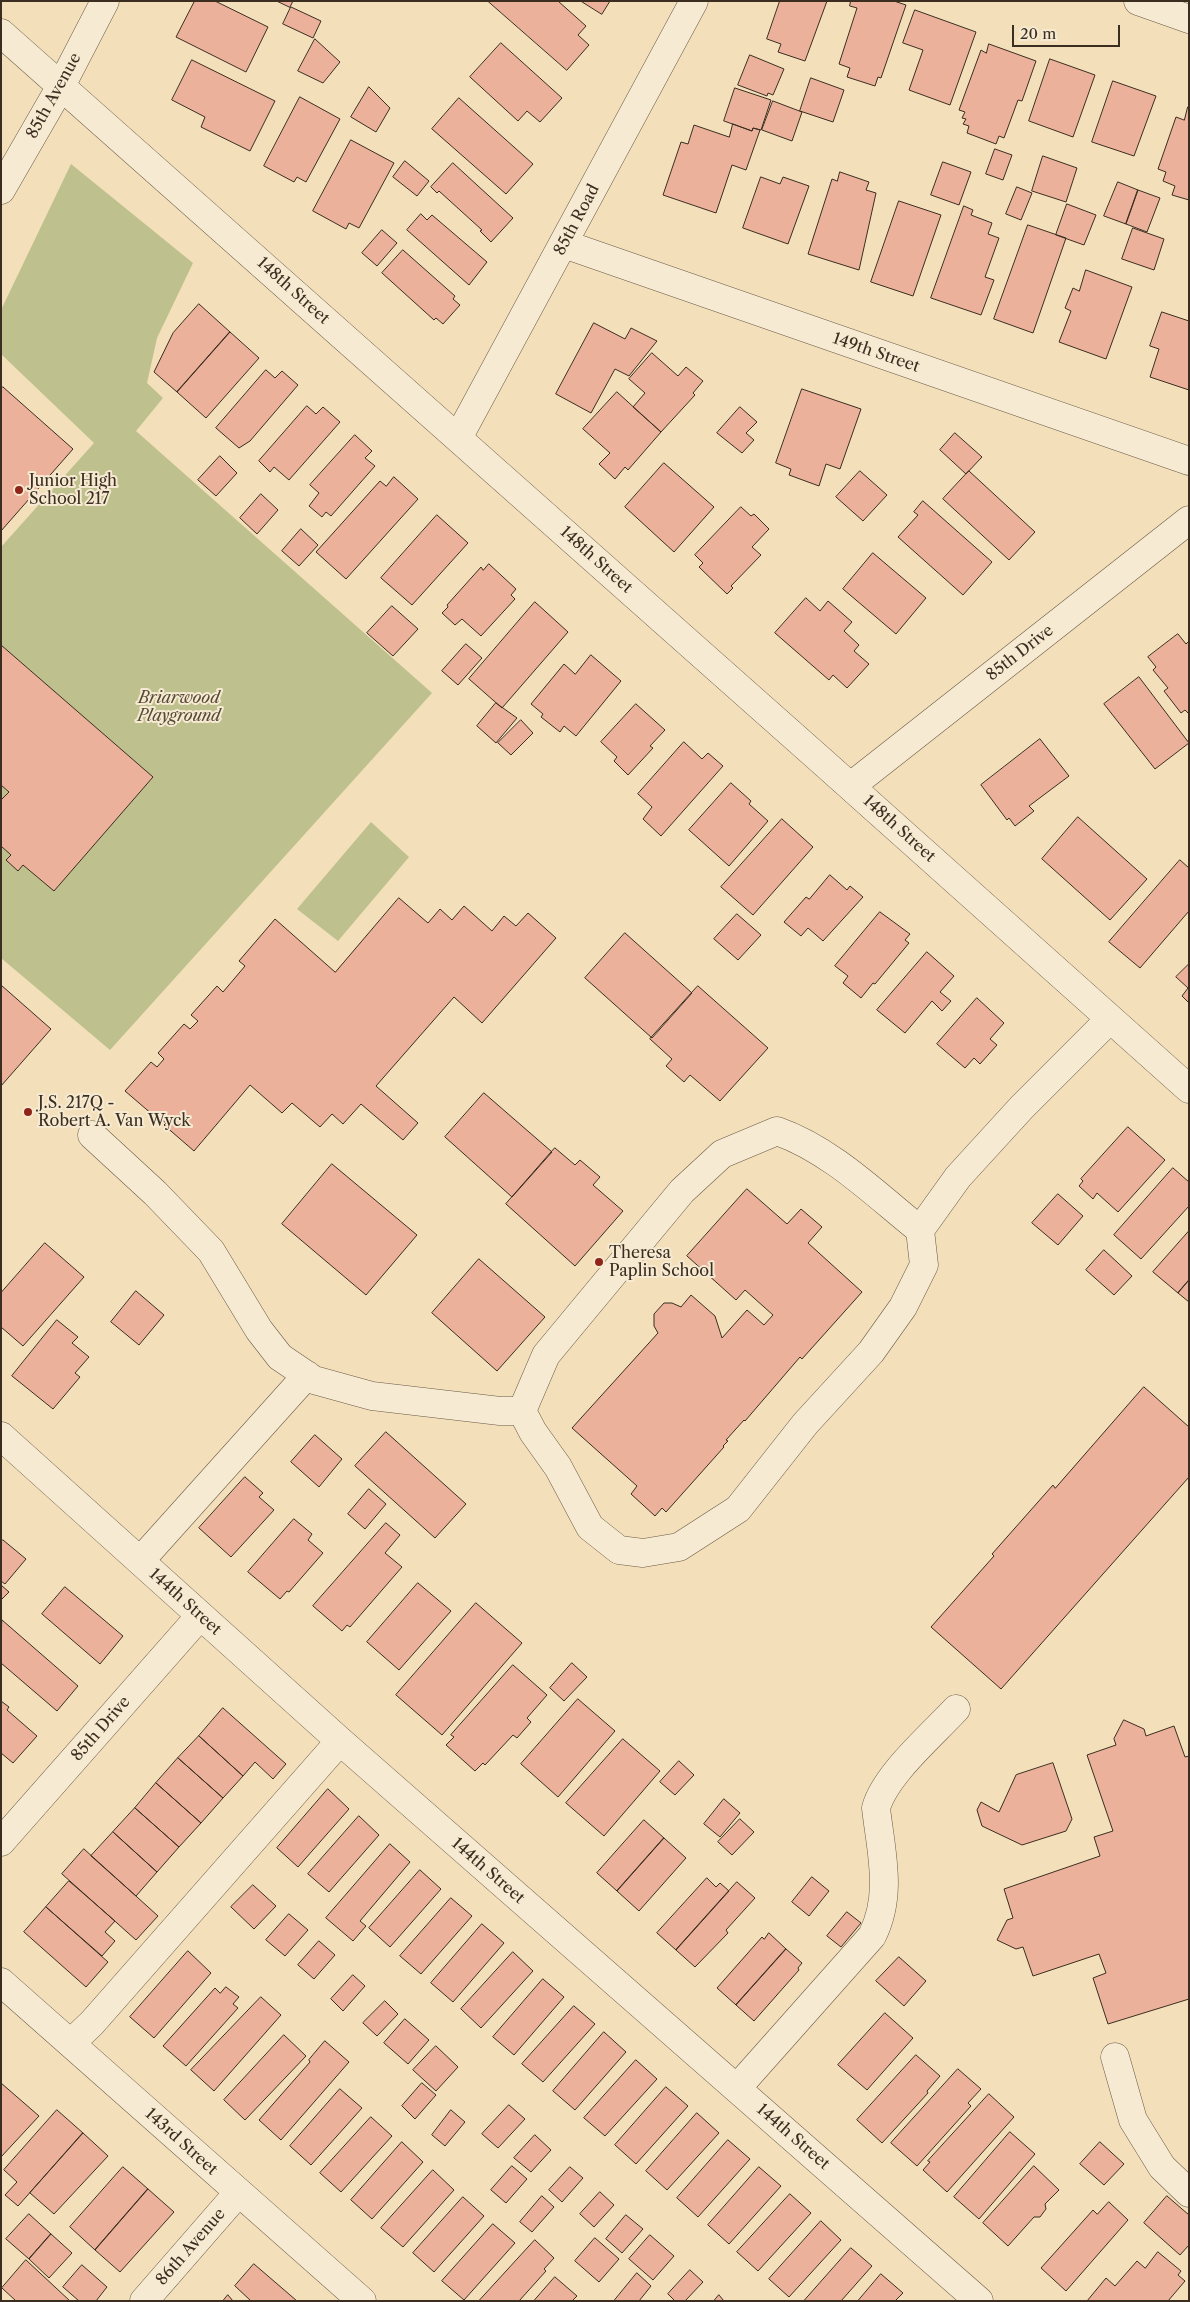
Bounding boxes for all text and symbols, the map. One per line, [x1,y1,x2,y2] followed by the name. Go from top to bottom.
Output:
[1015,15,1122,47] scale bar
[1020,24,1056,43] text: 20 m
[23,50,85,142] street label: 85th Avenue
[550,181,604,259] street label: 85th Road
[253,254,333,328] street label: 148th Street
[830,329,922,377] street label: 149th Street
[29,471,117,509] place label: Junior High School 217
[13,484,25,496] marker: Junior High School 217
[556,523,636,597] street label: 148th Street
[983,621,1057,685] street label: 85th Drive
[137,688,221,726] park label: Briarwood Playground
[859,792,939,866] street label: 148th Street
[38,1093,191,1131] place label: J.S. 217Q - Robert A. Van Wyck
[22,1106,34,1118] marker: J.S. 217Q - Robert A. Van Wyck
[609,1243,714,1281] place label: Theresa Paplin School
[593,1256,605,1268] marker: Theresa Paplin School
[145,1565,225,1639] street label: 144th Street
[68,1693,134,1765] street label: 85th Drive
[448,1834,528,1908] street label: 144th Street
[753,2100,833,2174] street label: 144th Street
[141,2105,221,2179] street label: 143rd Street
[152,2205,230,2289] street label: 86th Avenue

